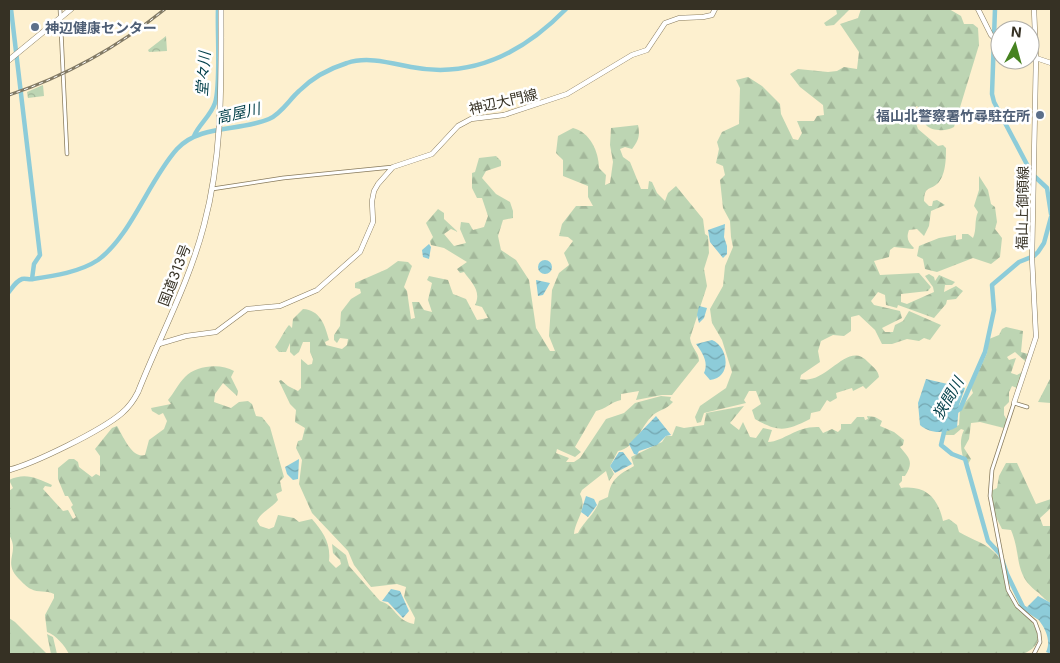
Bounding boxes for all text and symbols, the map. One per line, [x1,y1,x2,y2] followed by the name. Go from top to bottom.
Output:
[45,19,157,36] place label: 神辺健康センター
[990,20,1040,70] north arrow
[29,21,41,33] marker: 神辺健康センター
[1010,23,1023,41] text: N
[192,49,214,97] water label: 堂々川
[467,85,539,117] street label: 神辺大門線
[214,98,264,127] water label: 高屋川
[876,107,1030,124] place label: 福山北警察署竹尋駐在所
[1034,109,1046,121] marker: 福山北警察署竹尋駐在所
[1013,166,1031,250] street label: 福山上御領線
[154,242,194,308] street label: 国道313号
[929,372,968,422] water label: 狭間川

